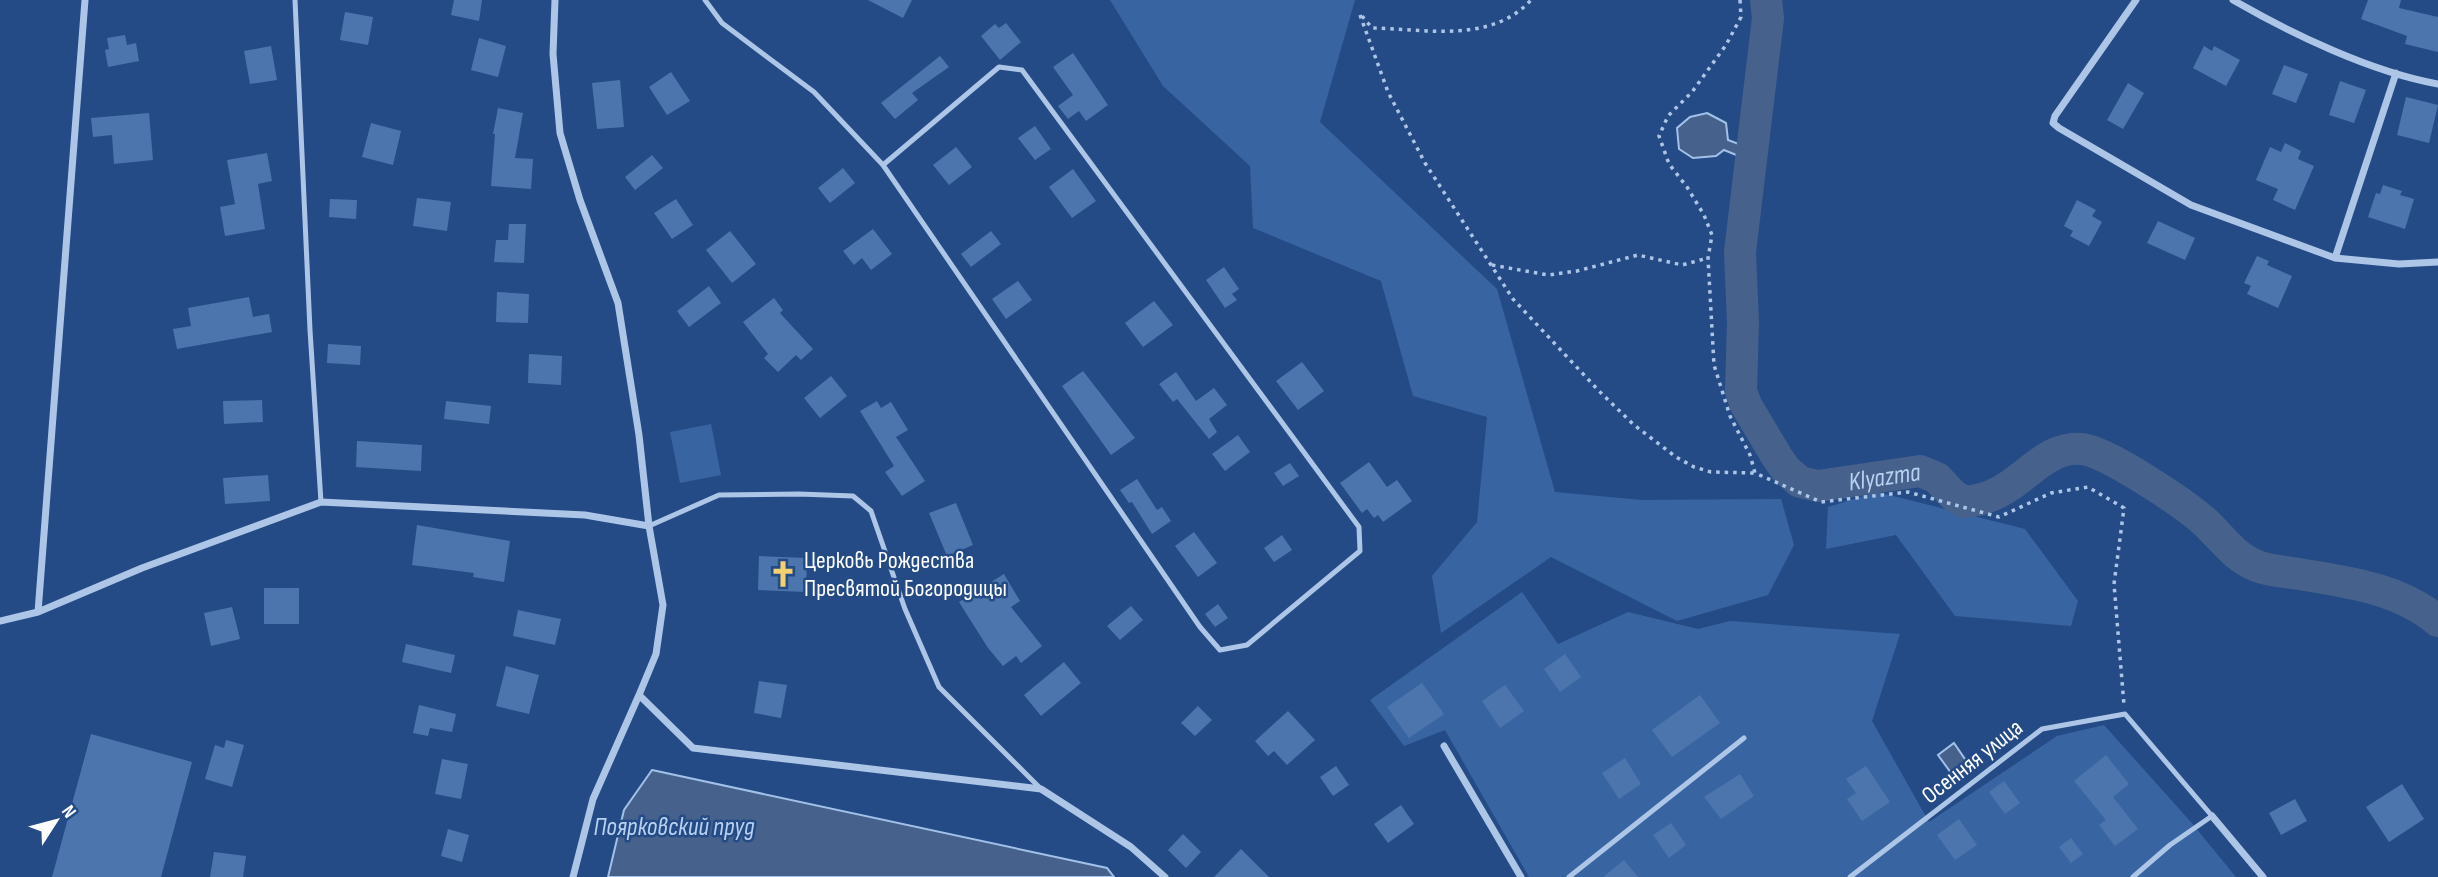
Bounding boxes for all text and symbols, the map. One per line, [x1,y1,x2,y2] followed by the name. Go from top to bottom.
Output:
[1846,457,1923,498] water label: Klyazma
[804,546,1007,603] place label: Церковь Рождества Пресвятой Богородицы
[768,559,798,589] church icon: Церковь Рождества Пресвятой Богородицы
[1916,713,2029,810] street label: Осенняя улица
[21,786,91,856] north arrow
[56,801,81,823] text: N
[593,812,755,843] water label: Поярковский пруд

